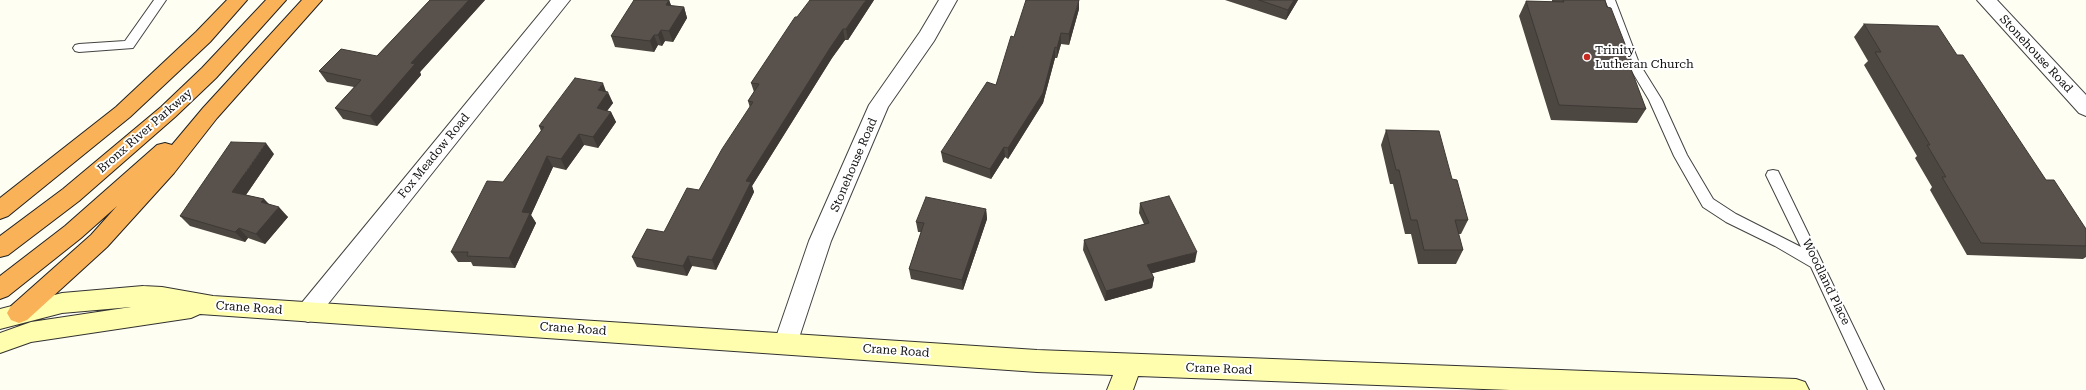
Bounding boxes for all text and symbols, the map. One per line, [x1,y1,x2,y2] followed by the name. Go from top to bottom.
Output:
[1996,12,2076,96] street label: Stonehouse Road
[1595,43,1694,71] place label: Trinity Lutheran Church
[1582,52,1592,62] marker: Trinity Lutheran Church
[95,86,195,176] street label: Bronx River Parkway
[395,111,473,201] street label: Fox Meadow Road
[828,116,880,214] street label: Stonehouse Road
[1799,237,1853,327] street label: Woodland Place
[215,298,283,318] street label: Crane Road
[539,319,607,339] street label: Crane Road
[862,341,930,361] street label: Crane Road
[1185,361,1253,377] street label: Crane Road

